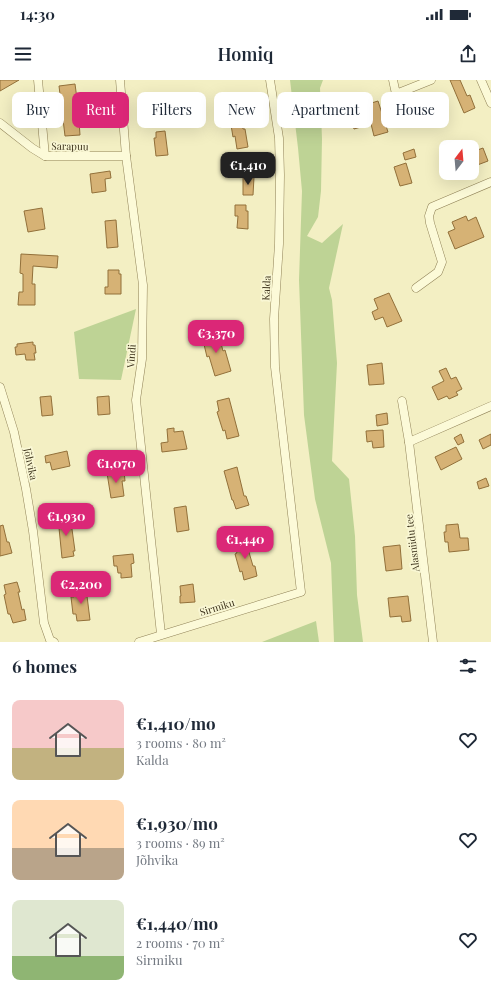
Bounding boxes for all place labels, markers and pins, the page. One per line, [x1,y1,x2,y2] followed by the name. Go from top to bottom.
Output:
[215,152,281,186] pin: €1,410
[183,320,249,354] pin: €3,370
[83,450,149,484] pin: €1,070
[33,503,99,537] pin: €1,930
[212,526,278,560] pin: €1,440
[48,571,114,605] pin: €2,200

